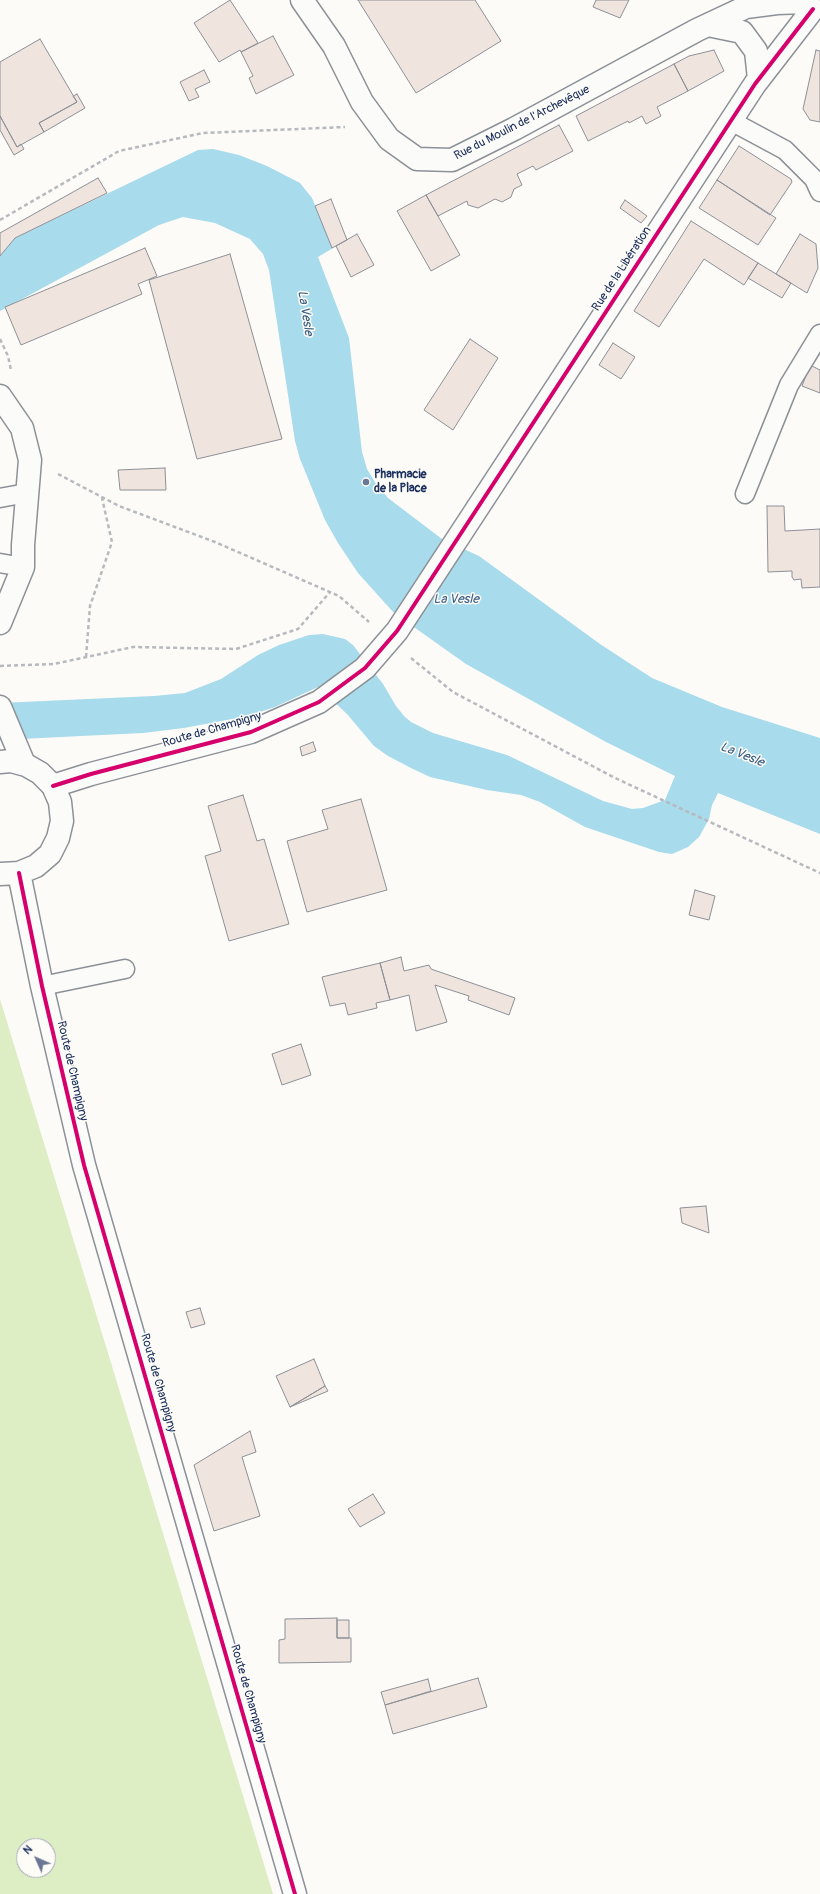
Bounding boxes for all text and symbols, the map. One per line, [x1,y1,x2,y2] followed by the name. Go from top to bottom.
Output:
[452,82,592,164] street label: Rue du Moulin de l'Archevêque
[589,224,655,314] street label: Rue de la Libération
[294,289,316,337] water label: La Vesle
[374,468,427,496] place label: Pharmacie de la Place
[361,477,371,487] marker: Pharmacie de la Place
[433,592,479,608] water label: La Vesle
[161,709,263,751] street label: Route de Champigny
[718,739,766,771] water label: La Vesle
[54,1020,90,1122] street label: Route de Champigny
[137,1332,179,1434] street label: Route de Champigny
[227,1643,269,1745] street label: Route de Champigny
[16,1838,56,1878] north arrow
[21,1843,35,1857] text: N

